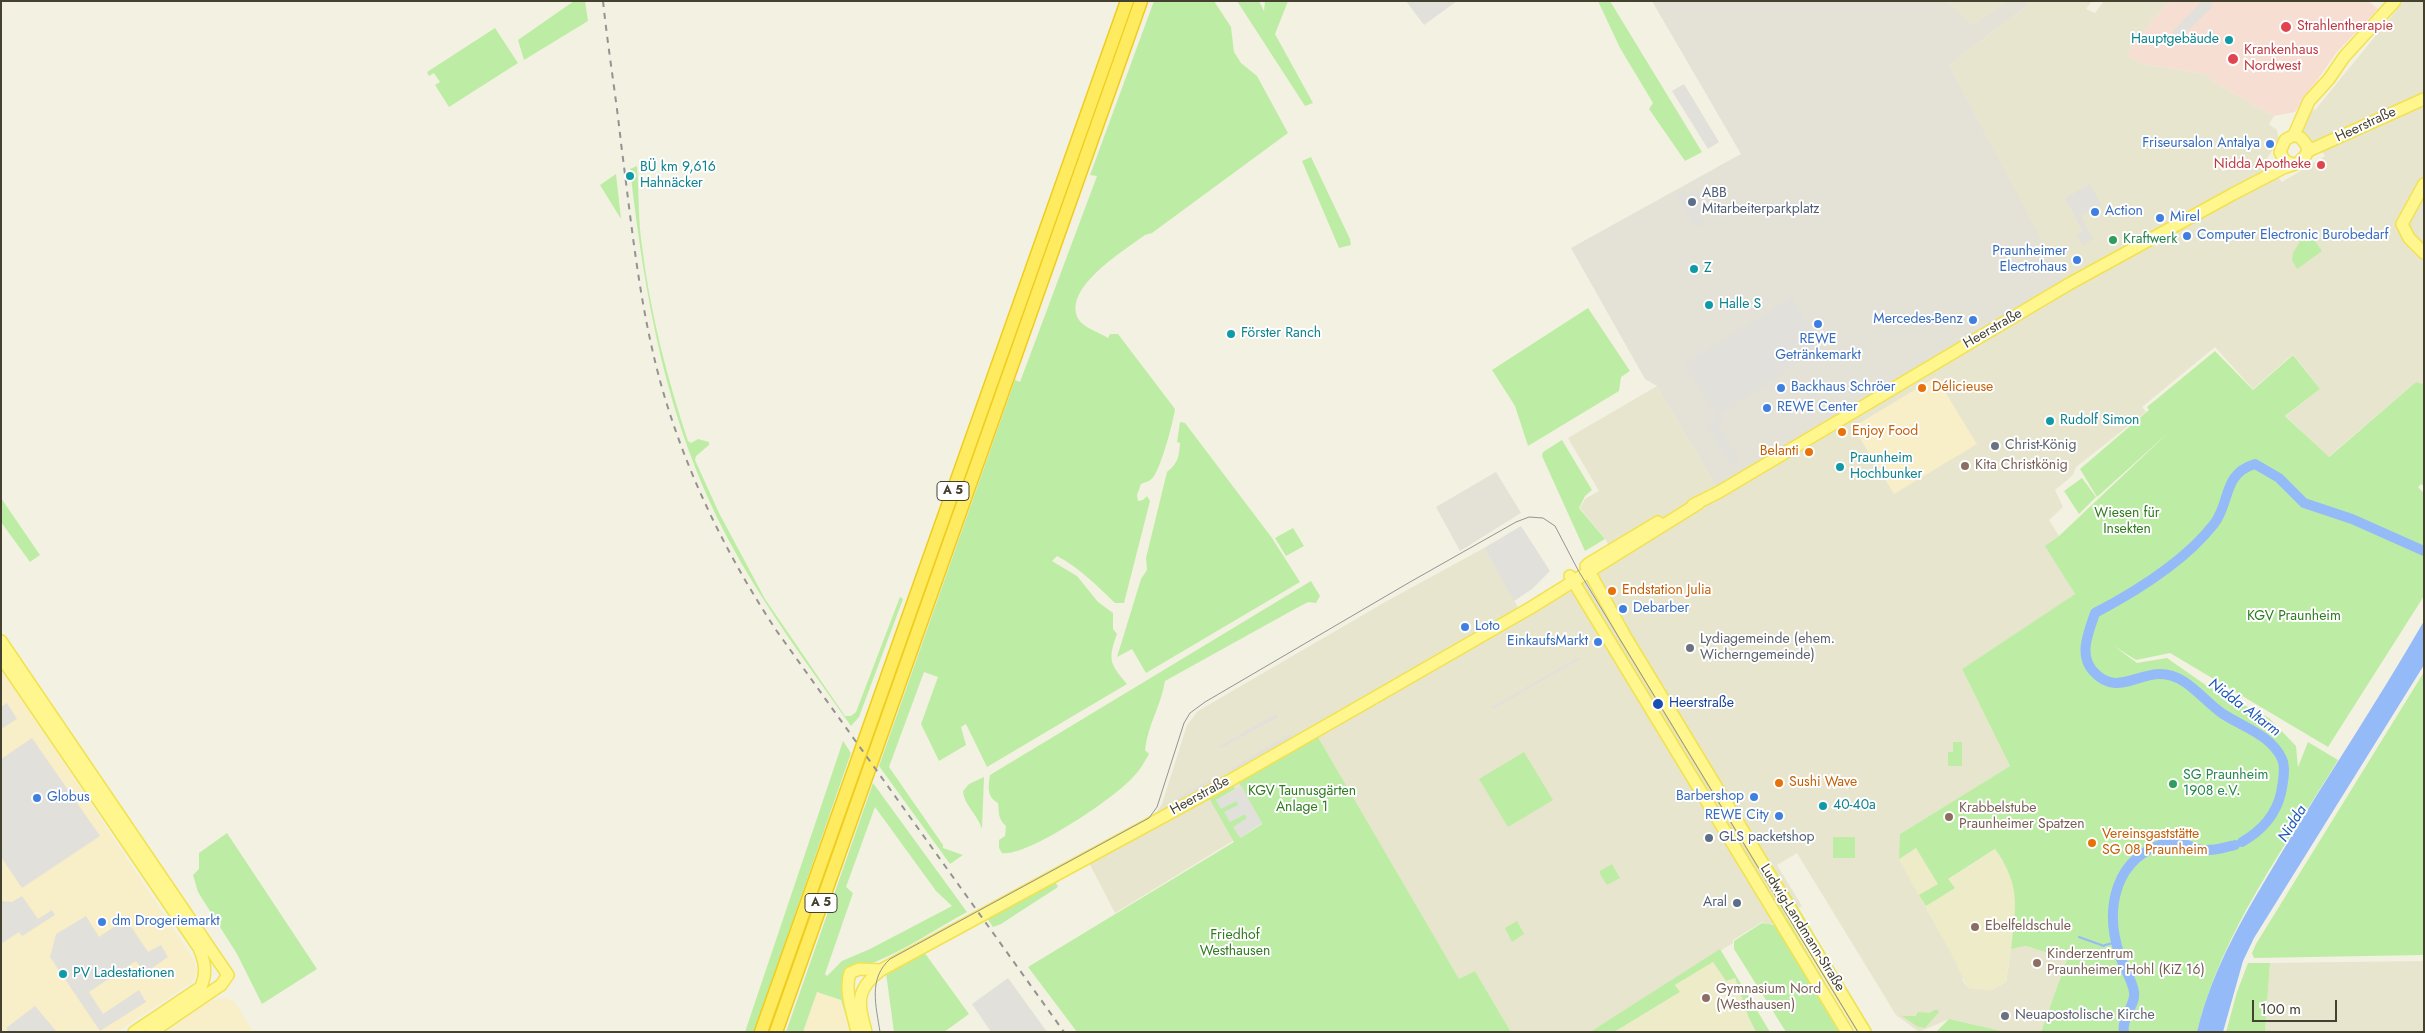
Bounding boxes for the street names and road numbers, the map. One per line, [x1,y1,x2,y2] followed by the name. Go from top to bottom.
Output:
[2333,104,2399,146] street label: Heerstraße
[1961,306,2025,352] street label: Heerstraße
[937,482,969,501] road number: A 5
[1168,773,1232,819] street label: Heerstraße
[1756,861,1848,995] street label: Ludwig-Landmann-Straße
[805,894,837,912] road number: A 5

